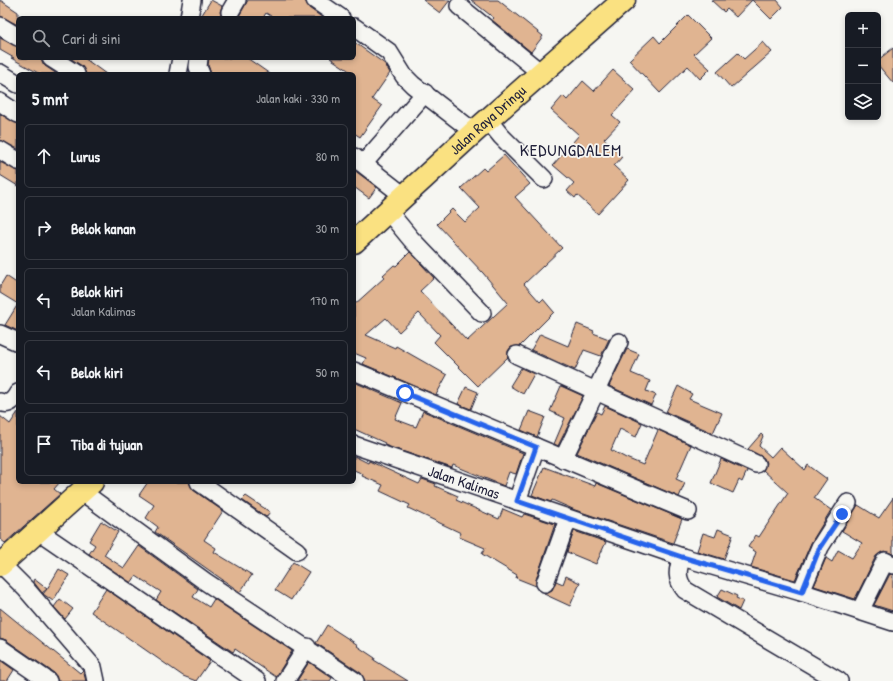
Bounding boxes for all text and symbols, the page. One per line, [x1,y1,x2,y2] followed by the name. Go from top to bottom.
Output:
[845,12,881,120] map controls
[845,12,881,48] button: +
[16,16,356,60] search box
[30,27,52,49] icon: search
[62,28,121,49] text: Cari di sini
[845,48,881,84] button: −
[445,80,530,159] street label: Jalan Raya Dringu
[845,84,881,120] button: layers
[32,87,68,110] text: 5 mnt
[256,89,340,107] text: Jalan kaki · 330 m
[520,138,622,161] district label: KEDUNGDALEM
[33,145,55,167] icon: ahead
[71,146,100,167] text: Lurus
[316,147,339,165] text: 80 m
[33,217,55,239] icon: right
[71,218,136,239] text: Belok kanan
[316,219,339,237] text: 30 m
[71,281,123,302] text: Belok kiri
[33,289,55,311] icon: left
[310,291,339,309] text: 170 m
[71,302,136,320] text: Jalan Kalimas
[33,361,55,383] icon: left
[71,362,123,383] text: Belok kiri
[316,363,339,381] text: 50 m
[396,384,414,402] route start
[33,433,55,455] icon: arrive
[71,434,143,455] text: Tiba di tujuan
[425,460,503,504] street label: Jalan Kalimas
[833,505,851,523] route end

